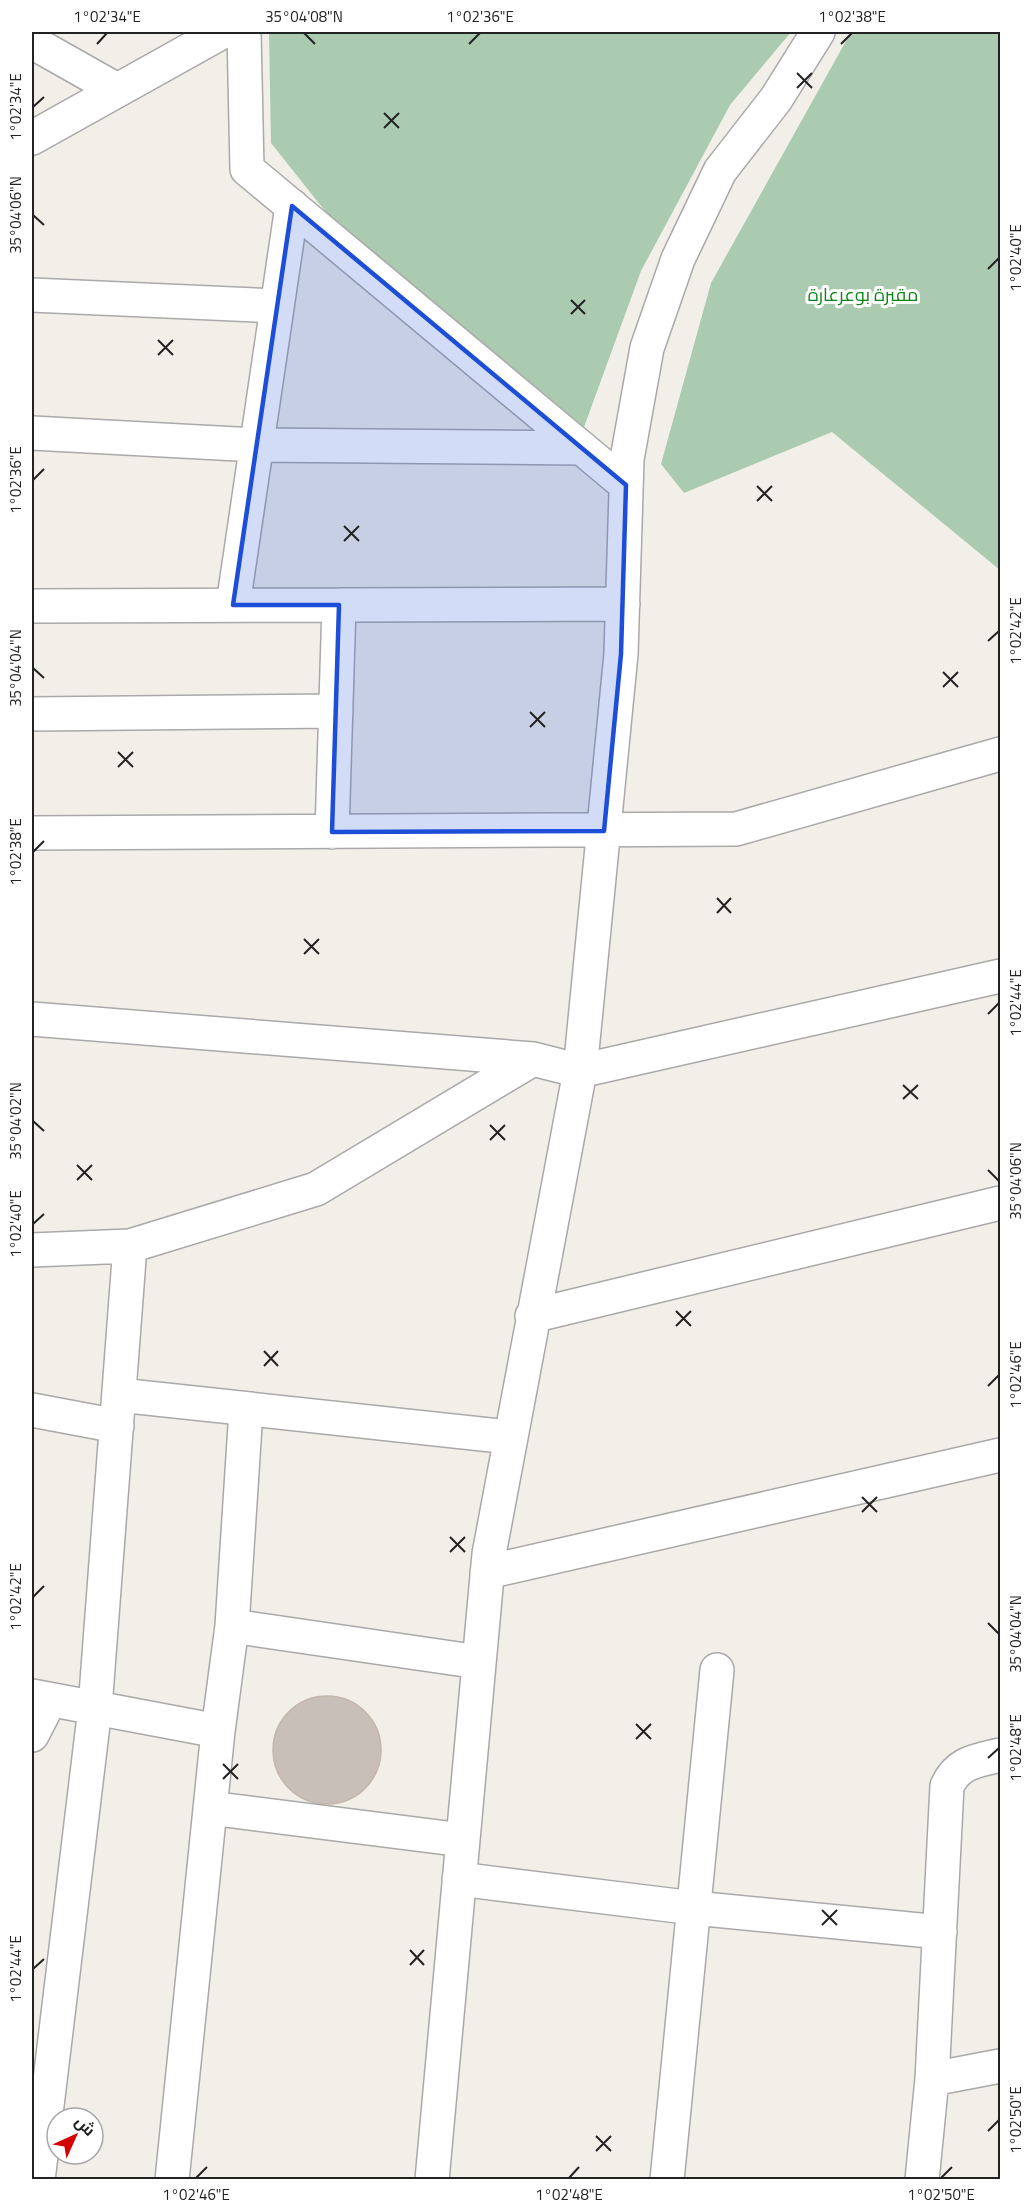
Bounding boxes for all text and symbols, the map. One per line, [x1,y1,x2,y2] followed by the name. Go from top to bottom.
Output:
[73,5,141,28] text: 1°02'34"E
[265,5,343,28] text: 35°04'08"N
[446,5,514,28] text: 1°02'36"E
[818,5,886,28] text: 1°02'38"E
[4,73,27,141] text: 1°02'34"E
[4,176,27,254] text: 35°04'06"N
[1004,224,1027,292] text: 1°02'40"E
[808,281,918,308] park label: مقبرة بوعرعارة
[4,446,27,514] text: 1°02'36"E
[1004,597,1027,665] text: 1°02'42"E
[4,629,27,707] text: 35°04'04"N
[4,818,27,886] text: 1°02'38"E
[1004,969,1027,1037] text: 1°02'44"E
[4,1082,27,1160] text: 35°04'02"N
[1004,1142,1027,1220] text: 35°04'06"N
[4,1190,27,1258] text: 1°02'40"E
[1004,1341,1027,1409] text: 1°02'46"E
[4,1563,27,1631] text: 1°02'42"E
[1004,1595,1027,1673] text: 35°04'04"N
[1004,1714,1027,1782] text: 1°02'48"E
[4,1935,27,2003] text: 1°02'44"E
[1004,2086,1027,2154] text: 1°02'50"E
[45,2106,105,2166] north arrow
[70,2110,101,2141] text: ش
[162,2183,230,2206] text: 1°02'46"E
[535,2183,603,2206] text: 1°02'48"E
[907,2183,975,2206] text: 1°02'50"E

